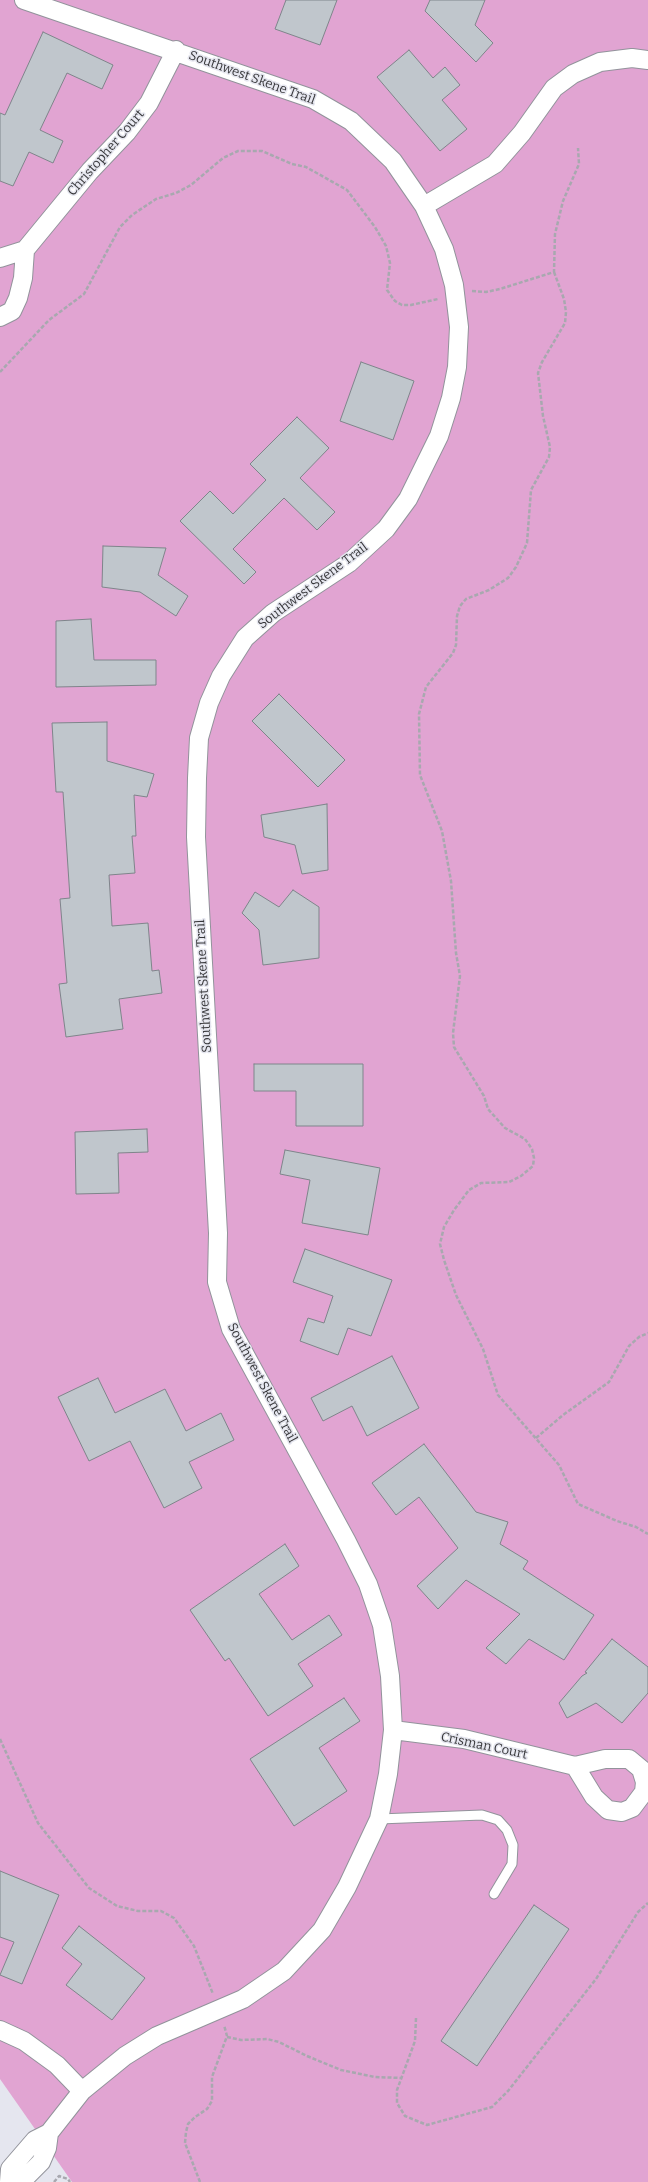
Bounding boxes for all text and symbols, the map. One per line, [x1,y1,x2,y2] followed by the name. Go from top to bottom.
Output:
[187,48,317,108] street label: Southwest Skene Trail
[64,107,148,199] street label: Christopher Court
[255,540,371,632] street label: Southwest Skene Trail
[193,919,215,1053] street label: Southwest Skene Trail
[224,1320,300,1446] street label: Southwest Skene Trail
[439,1729,529,1763] street label: Crisman Court

